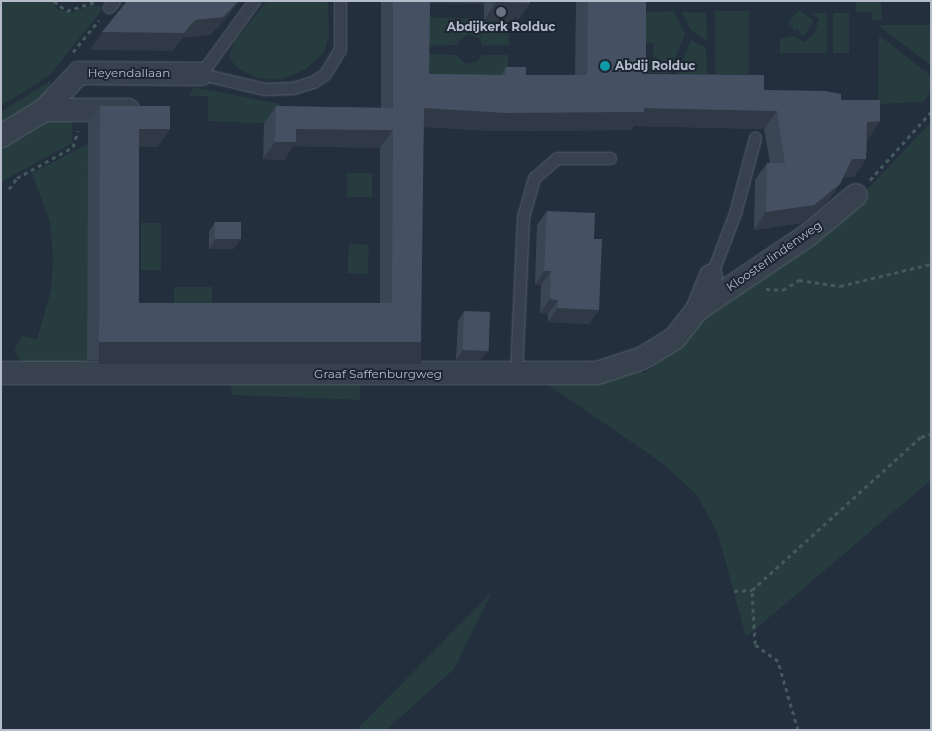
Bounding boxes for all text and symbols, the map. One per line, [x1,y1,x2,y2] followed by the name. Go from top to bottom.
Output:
[495,6,507,18] marker: Abdijkerk Rolduc
[447,20,555,34] place label: Abdijkerk Rolduc
[615,59,695,73] place label: Abdij Rolduc
[599,60,611,72] marker: Abdij Rolduc
[88,66,170,80] street label: Heyendallaan
[724,218,824,294] street label: Kloosterlindenweg
[314,367,442,381] street label: Graaf Saffenburgweg

